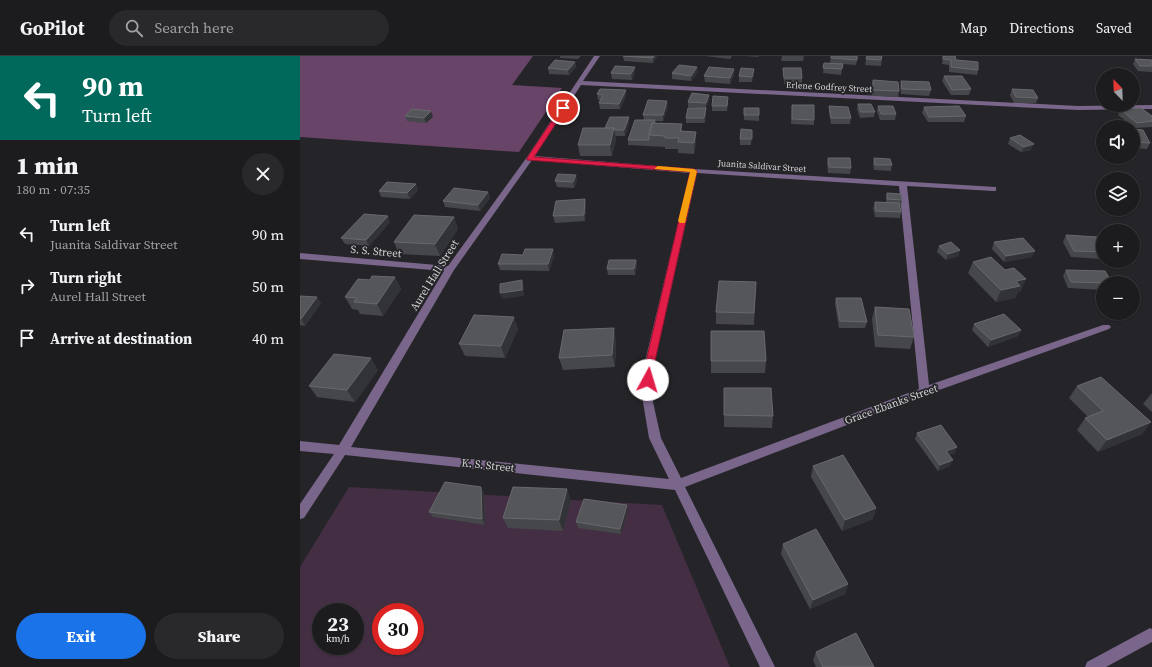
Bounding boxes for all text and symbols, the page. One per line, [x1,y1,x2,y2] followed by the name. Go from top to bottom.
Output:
[109,10,389,46] search box
[20,15,85,41] text: GoPilot
[123,17,145,39] icon: search
[155,17,234,38] text: Search here
[960,18,987,38] text: Map
[1009,18,1074,38] text: Directions
[1096,18,1132,38] text: Saved
[82,67,144,105] text: 90 m
[1096,68,1140,112] north arrow
[1096,68,1140,320] map controls
[16,72,68,124] icon: left
[786,79,872,95] street label: Erlene Godfrey Street
[546,91,580,125] pin
[552,97,574,119] icon: arrive
[82,103,152,128] text: Turn left
[1096,120,1140,164] button: sound
[16,149,79,182] text: 1 min
[242,153,284,195] button: close
[717,157,807,175] street label: Juanita Saldivar Street
[1096,172,1140,216] button: layers
[16,181,90,198] text: 180 m · 07:35
[50,215,110,236] text: Turn left
[16,223,38,245] icon: left
[252,224,284,245] text: 90 m
[1096,224,1140,268] button: +
[50,236,177,253] text: Juanita Saldivar Street
[407,237,462,314] street label: Aurel Hall Street
[350,242,402,261] street label: S. S. Street
[50,267,122,288] text: Turn right
[16,275,38,297] icon: right
[252,276,284,297] text: 50 m
[1096,276,1140,320] button: −
[50,288,146,305] text: Aurel Hall Street
[16,327,38,349] icon: arrive
[50,328,192,349] text: Arrive at destination
[252,328,284,349] text: 40 m
[627,359,669,401] position arrow
[843,381,940,428] street label: Grace Ebanks Street
[461,455,515,476] street label: K. S. Street
[372,603,424,655] speed limit sign: 30
[327,610,349,638] text: 23
[16,613,146,659] button: Exit
[154,613,284,659] button: Share
[326,632,350,645] text: km/h

